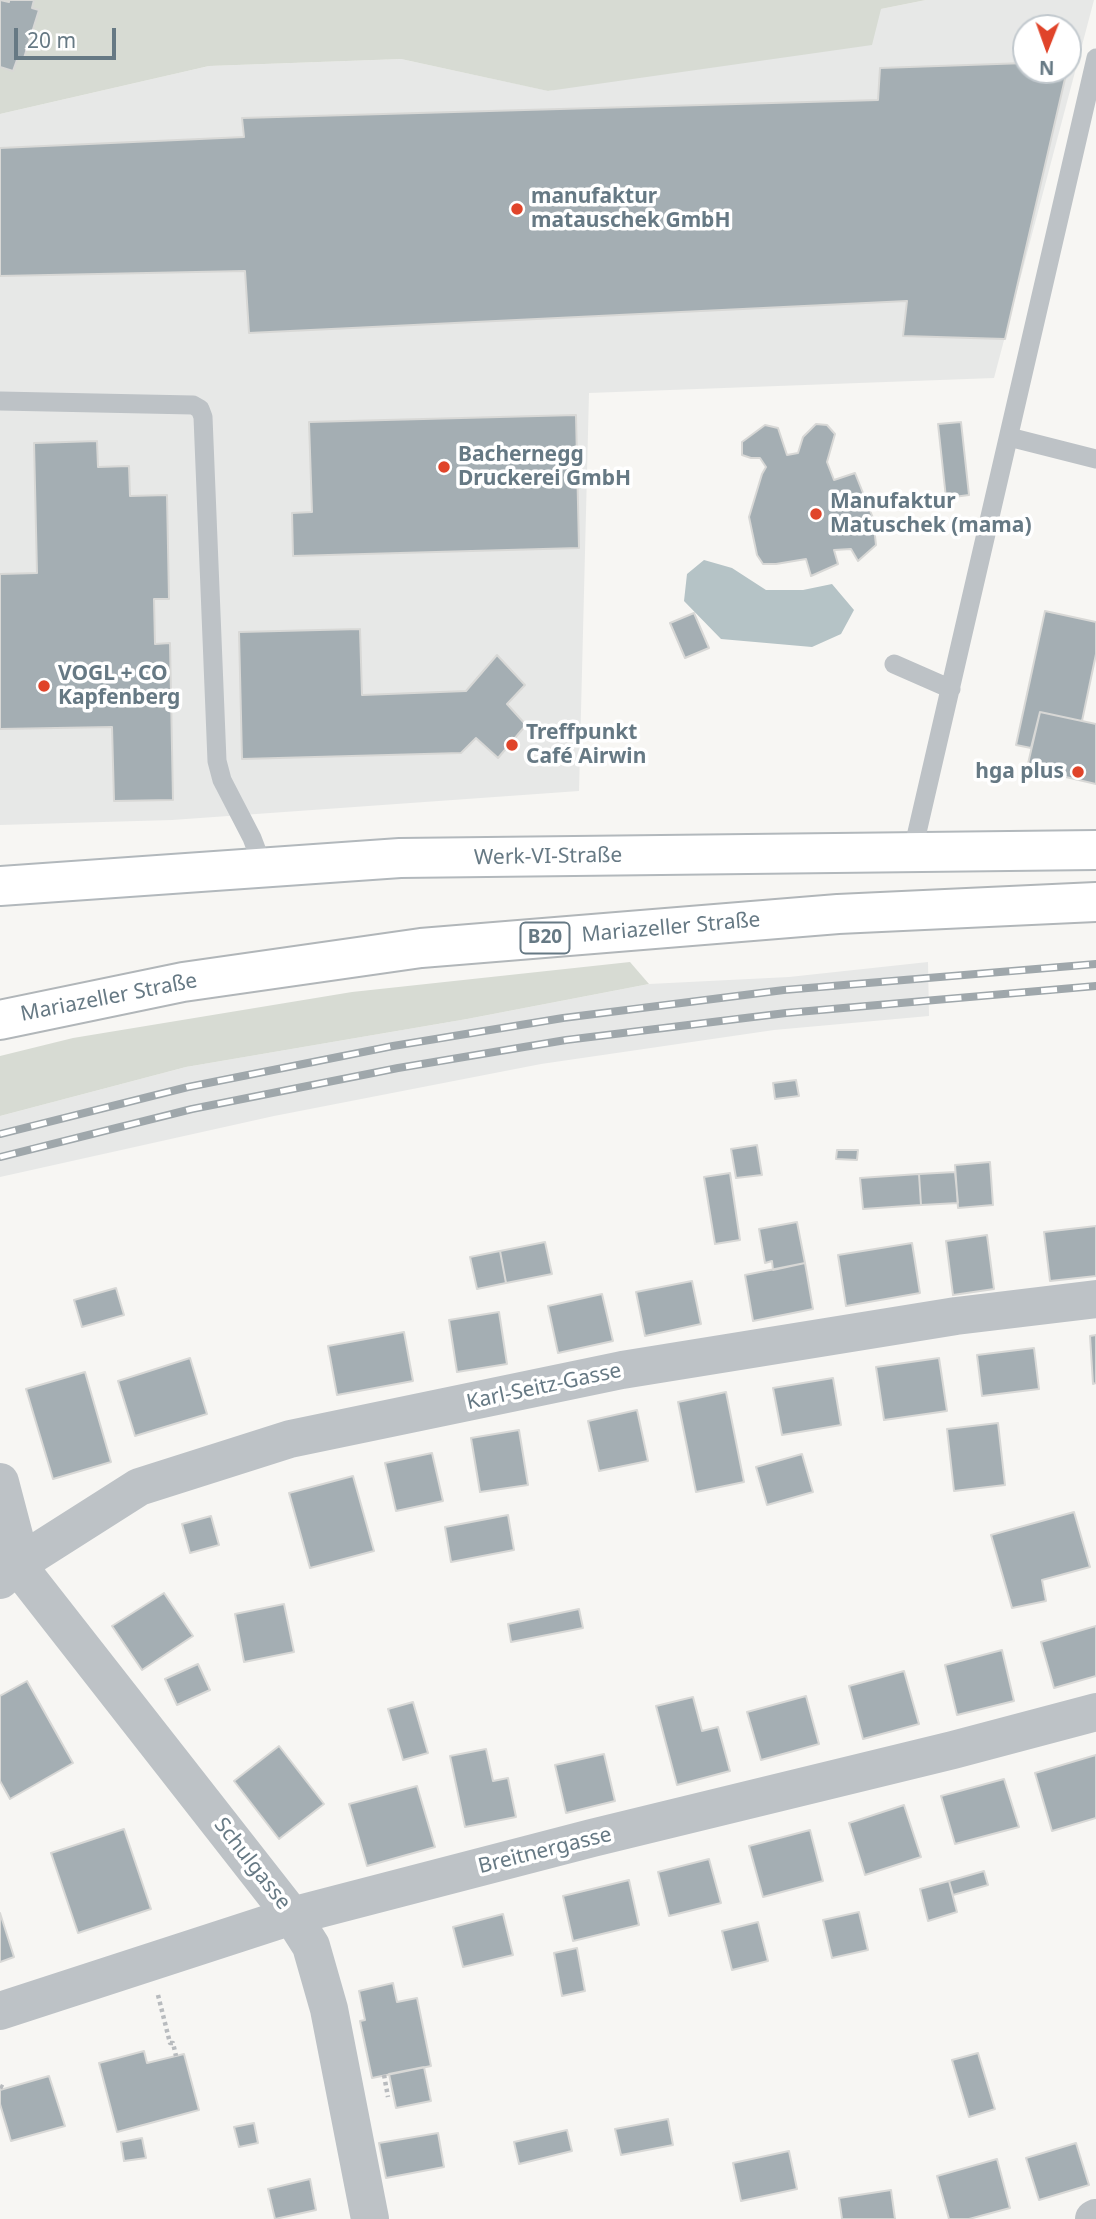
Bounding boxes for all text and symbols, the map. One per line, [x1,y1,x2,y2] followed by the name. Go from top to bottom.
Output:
[18,14,119,58] scale bar
[1012,14,1082,84] north arrow
[27,26,76,54] text: 20 m
[1039,55,1055,81] text: N
[531,184,730,234] place label: manufaktur matauschek GmbH
[509,201,525,217] marker: manufaktur matauschek GmbH
[458,442,631,492] place label: Bachernegg Druckerei GmbH
[436,459,452,475] marker: Bachernegg Druckerei GmbH
[830,489,1032,539] place label: Manufaktur Matuschek (mama)
[808,506,824,522] marker: Manufaktur Matuschek (mama)
[58,661,180,711] place label: VOGL + CO Kapfenberg
[36,678,52,694] marker: VOGL + CO Kapfenberg
[526,720,646,770] place label: Treffpunkt Café Airwin
[504,737,520,753] marker: Treffpunkt Café Airwin
[975,759,1064,785] place label: hga plus
[1070,764,1086,780] marker: hga plus
[474,843,622,871] street label: Werk-VI-Straße
[581,908,761,948] street label: Mariazeller Straße
[520,922,570,954] road number: B20
[19,969,199,1027] street label: Mariazeller Straße
[464,1358,624,1416] street label: Karl-Seitz-Gasse
[208,1813,296,1915] street label: Schulgasse
[476,1822,614,1880] street label: Breitnergasse

